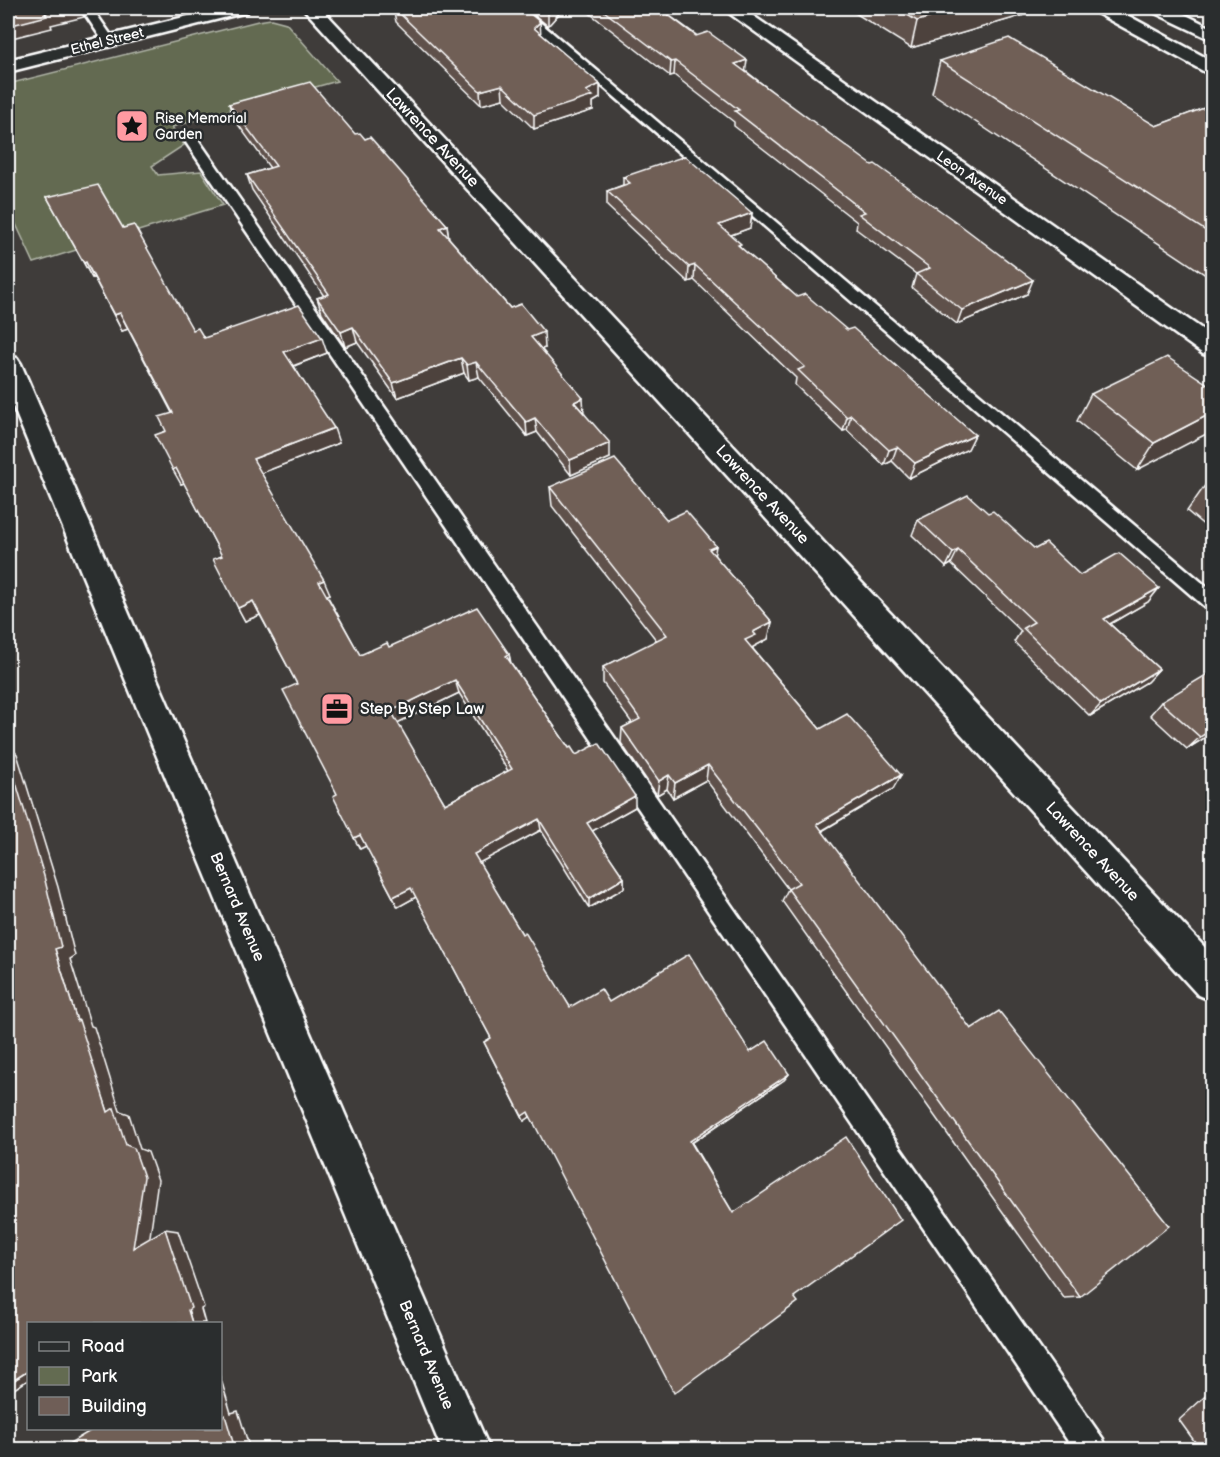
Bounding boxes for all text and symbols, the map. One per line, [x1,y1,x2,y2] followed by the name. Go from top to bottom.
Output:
[69,24,146,58] street label: Ethel Street
[381,85,483,192] street label: Lawrence Avenue
[114,108,150,144] place icon: Rise Memorial Garden
[155,110,247,143] place label: Rise Memorial Garden
[933,147,1011,209] street label: Leon Avenue
[711,442,813,549] street label: Lawrence Avenue
[319,691,355,727] office icon: Step By Step Law
[360,700,484,719] place label: Step By Step Law
[1041,799,1143,906] street label: Lawrence Avenue
[205,849,269,965] street label: Bernard Avenue
[394,1297,458,1413] street label: Bernard Avenue
[27,1322,222,1430] legend
[81,1336,125,1357] text: Road
[81,1366,117,1387] text: Park
[81,1396,147,1417] text: Building

